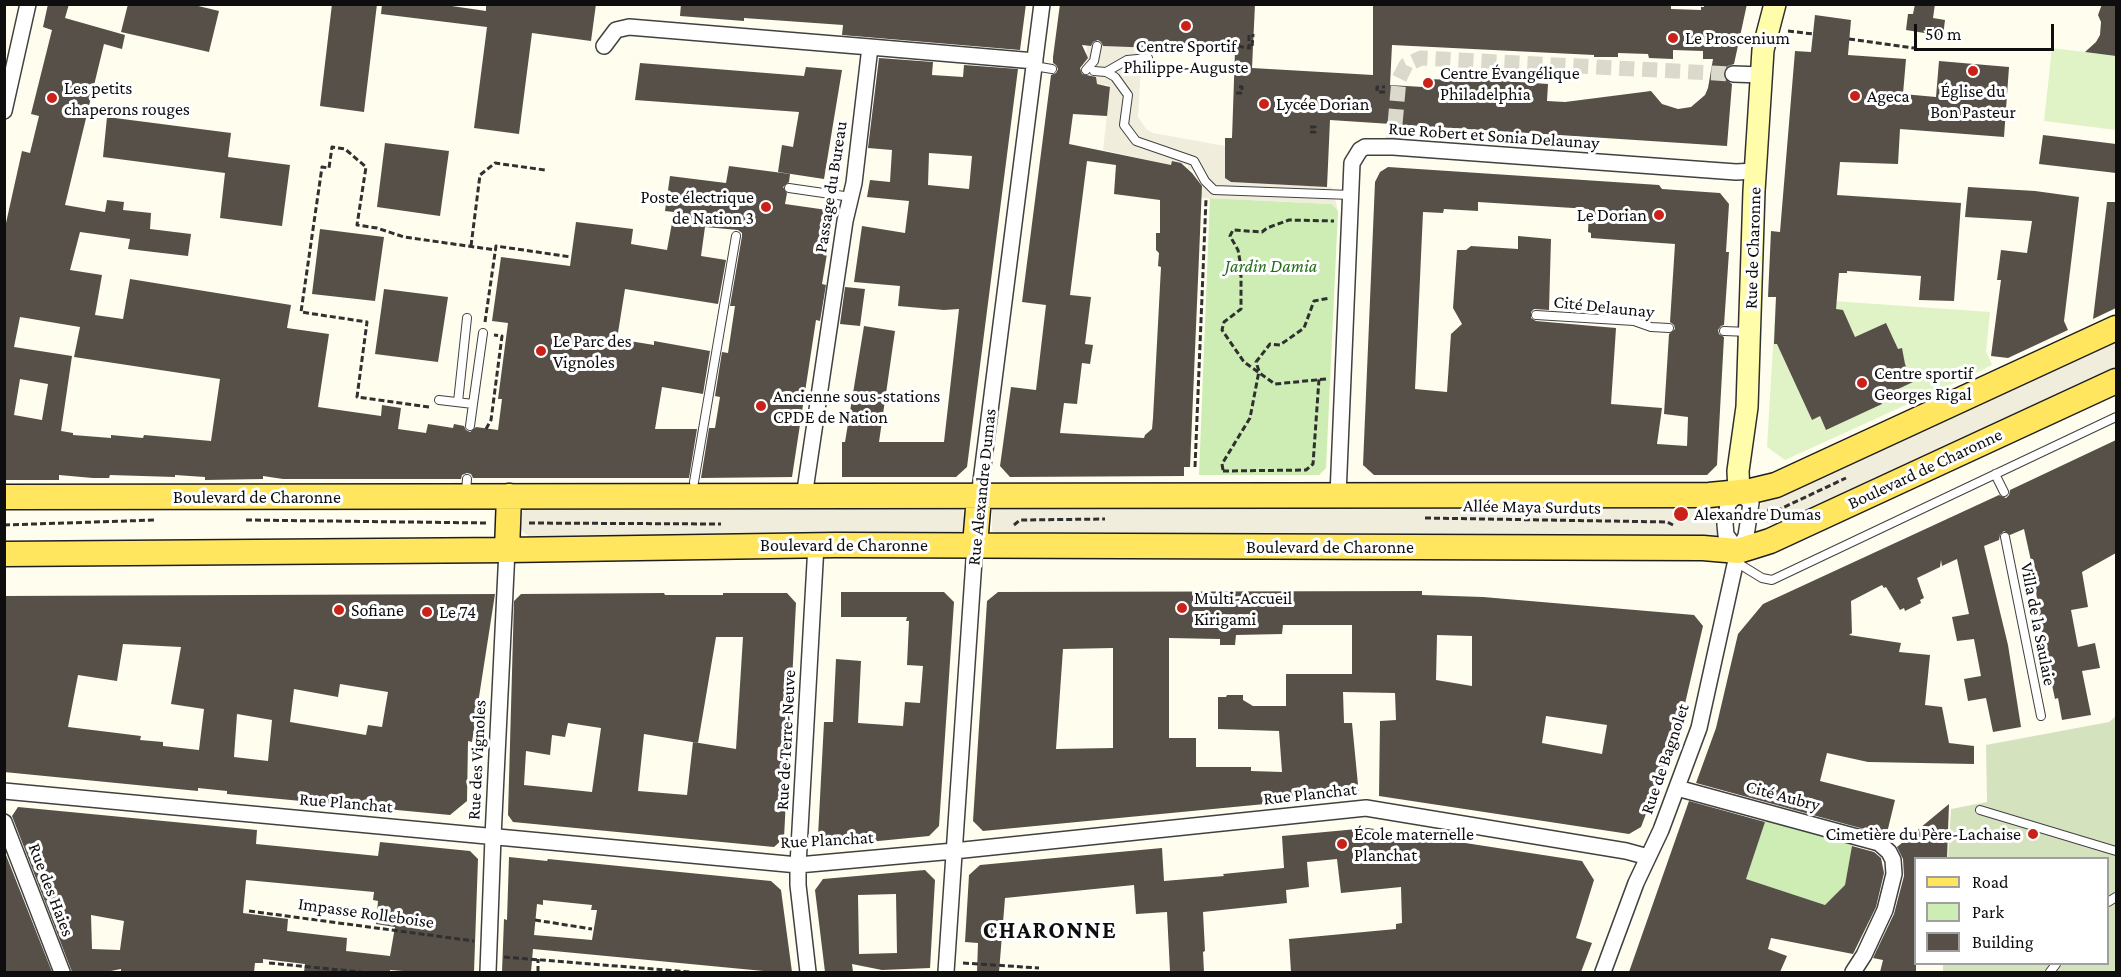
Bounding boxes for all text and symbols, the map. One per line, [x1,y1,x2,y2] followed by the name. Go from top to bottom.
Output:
[1917,12,2056,50] scale bar
[1179,19,1193,33] marker: Centre Sportif Philippe-Auguste
[1925,24,1962,44] text: 50 m
[1685,27,1790,49] place label: Le Proscenium
[1666,31,1680,45] marker: Le Proscenium
[1124,35,1248,78] place label: Centre Sportif Philippe-Auguste
[1440,62,1580,104] place label: Centre Évangélique Philadelphia
[1966,64,1980,78] marker: Église du Bon Pasteur
[1421,76,1435,90] marker: Centre Évangélique Philadelphia
[64,77,190,119] place label: Les petits chaperons rouges
[1930,80,2016,122] place label: Église du Bon Pasteur
[1867,85,1909,107] place label: Ageca
[1848,89,1862,103] marker: Ageca
[45,91,59,105] marker: Les petits chaperons rouges
[1276,93,1369,115] place label: Lycée Dorian
[1257,97,1271,111] marker: Lycée Dorian
[1388,118,1600,154] street label: Rue Robert et Sonia Delaunay
[810,120,852,254] street label: Passage du Bureau
[640,186,754,228] place label: Poste électrique de Nation 3
[1740,187,1766,309] street label: Rue de Charonne
[759,200,773,214] marker: Poste électrique de Nation 3
[1577,204,1647,226] place label: Le Dorian
[1652,208,1666,222] marker: Le Dorian
[1225,255,1317,277] park label: Jardin Damia
[1553,291,1655,323] street label: Cité Delaunay
[553,330,632,372] place label: Le Parc des Vignoles
[534,344,548,358] marker: Le Parc des Vignoles
[1874,362,1973,404] place label: Centre sportif Georges Rigal
[1855,376,1869,390] marker: Centre sportif Georges Rigal
[773,385,940,428] place label: Ancienne sous-stations CPDE de Nation
[754,399,768,413] marker: Ancienne sous-stations CPDE de Nation
[963,407,1001,567] street label: Rue Alexandre Dumas
[1844,424,2006,514] street label: Boulevard de Charonne
[173,486,341,508] street label: Boulevard de Charonne
[1463,495,1601,519] street label: Allée Maya Surduts
[1694,503,1821,525] place label: Alexandre Dumas
[1672,505,1690,523] marker: Alexandre Dumas
[760,534,928,556] street label: Boulevard de Charonne
[1246,536,1414,558] street label: Boulevard de Charonne
[2015,561,2061,687] street label: Villa de la Saulaie
[1194,587,1292,630] place label: Multi-Accueil Kirigami
[351,599,404,621] place label: Sofiane
[439,601,476,623] place label: Le 74
[1175,601,1189,615] marker: Multi-Accueil Kirigami
[332,603,346,617] marker: Sofiane
[420,605,434,619] marker: Le 74
[772,669,800,811] street label: Rue de Terre-Neuve
[463,699,491,821] street label: Rue des Vignoles
[1636,701,1694,817] street label: Rue de Bagnolet
[1743,776,1823,816] street label: Cité Aubry
[1262,778,1358,810] street label: Rue Planchat
[298,788,394,818] street label: Rue Planchat
[1354,823,1474,866] place label: École maternelle Planchat
[1825,823,2021,845] place label: Cimetière du Père-Lachaise
[780,827,874,853] street label: Rue Planchat
[2026,827,2040,841] marker: Cimetière du Père-Lachaise
[1335,837,1349,851] marker: École maternelle Planchat
[23,840,79,940] street label: Rue des Haies
[1914,857,2109,965] legend
[1972,872,2009,892] text: Road
[297,893,435,933] street label: Impasse Rolleboise
[1972,902,2004,922] text: Park
[983,917,1117,945] district label: CHARONNE
[1972,932,2033,952] text: Building

